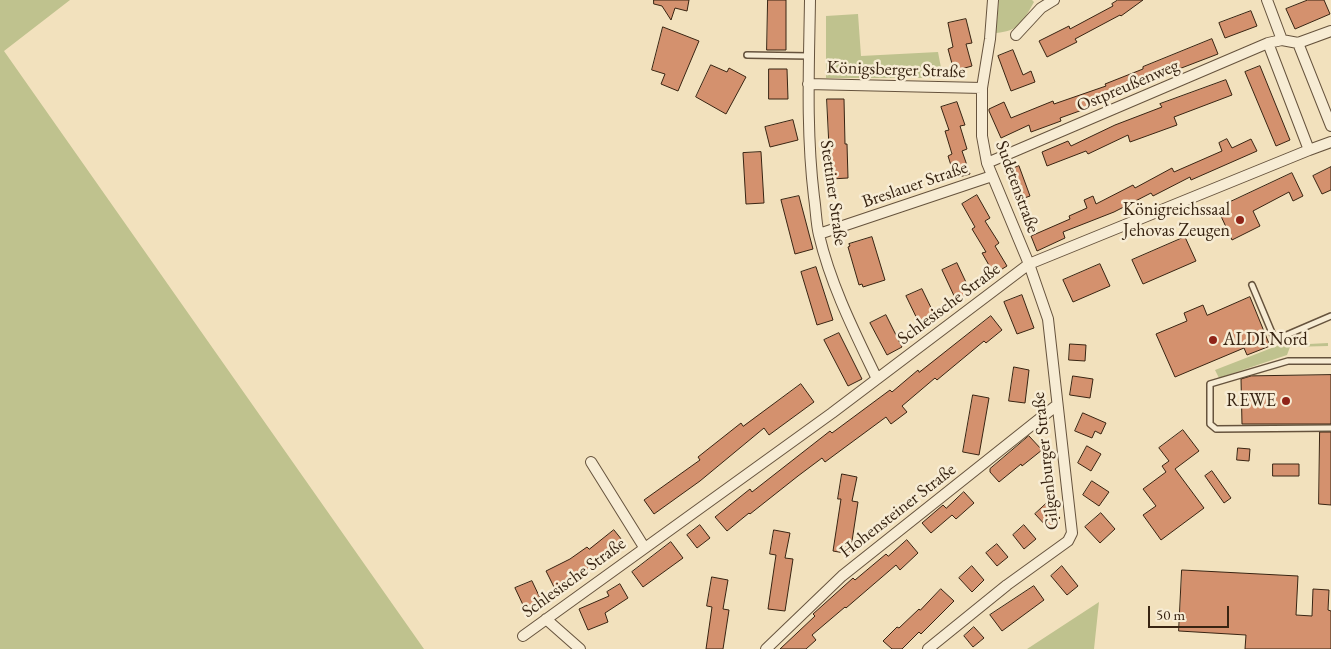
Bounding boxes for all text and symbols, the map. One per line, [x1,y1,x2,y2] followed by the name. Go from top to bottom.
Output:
[1074,55,1182,117] street label: Ostpreußenweg
[826,57,966,83] street label: Königsberger Straße
[990,138,1044,236] street label: Sudetenstraße
[815,139,851,247] street label: Stettiner Straße
[859,157,971,213] street label: Breslauer Straße
[1123,199,1230,242] place label: Königreichssaal Jehovas Zeugen
[1234,214,1246,226] marker: Königreichssaal Jehovas Zeugen
[893,258,1005,350] street label: Schlesische Straße
[1223,329,1308,351] place label: ALDI Nord
[1207,334,1219,346] marker: ALDI Nord
[1226,390,1276,412] place label: REWE
[1028,391,1064,531] street label: Gilgenburger Straße
[1280,395,1292,407] marker: REWE
[836,459,960,563] street label: Hohensteiner Straße
[518,533,630,623] street label: Schlesische Straße
[1151,596,1232,628] scale bar
[1156,605,1185,624] text: 50 m

